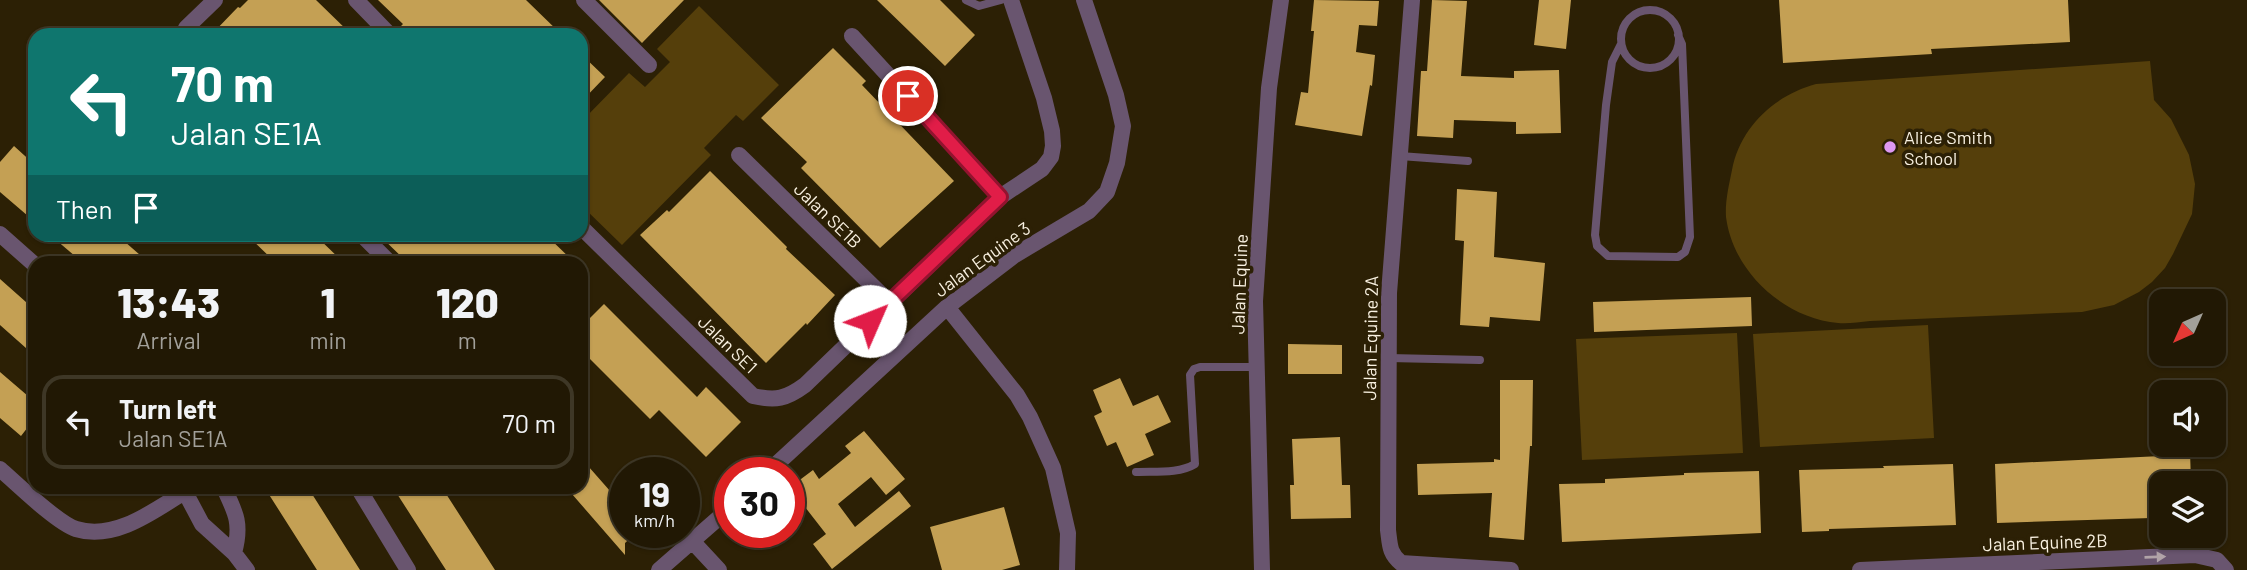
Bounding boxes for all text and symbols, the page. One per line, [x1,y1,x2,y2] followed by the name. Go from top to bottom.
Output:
[171,53,274,112] text: 70 m
[56,56,147,147] icon: left
[878,66,938,126] pin
[889,77,927,115] icon: arrive
[171,113,322,151] text: Jalan SE1A
[1904,126,1992,169] place label: Alice Smith School
[1882,139,1898,155] marker: Alice Smith School
[790,177,866,253] street label: Jalan SE1B
[127,189,165,227] icon: arrive
[56,193,113,224] text: Then
[930,217,1034,301] street label: Jalan Equine 3
[1226,233,1252,335] street label: Jalan Equine
[1358,275,1382,401] street label: Jalan Equine 2A
[117,276,220,326] text: 13:43
[321,276,336,326] text: 1
[436,276,499,326] text: 120
[833,284,907,358] position arrow
[2149,289,2226,366] north arrow
[2149,289,2226,548] map controls
[694,310,762,378] street label: Jalan SE1
[137,326,201,354] text: Arrival
[309,326,347,354] text: min
[458,326,477,354] text: m
[2149,380,2226,457] button: sound
[119,393,217,424] text: Turn left
[60,403,98,441] icon: left
[502,407,556,438] text: 70 m
[119,424,227,452] text: Jalan SE1A
[714,457,805,548] speed limit sign: 30
[2149,471,2226,548] button: layers
[639,472,670,514] text: 19
[634,509,675,531] text: km/h
[1982,529,2108,555] street label: Jalan Equine 2B
[2144,551,2166,562] one-way arrow

